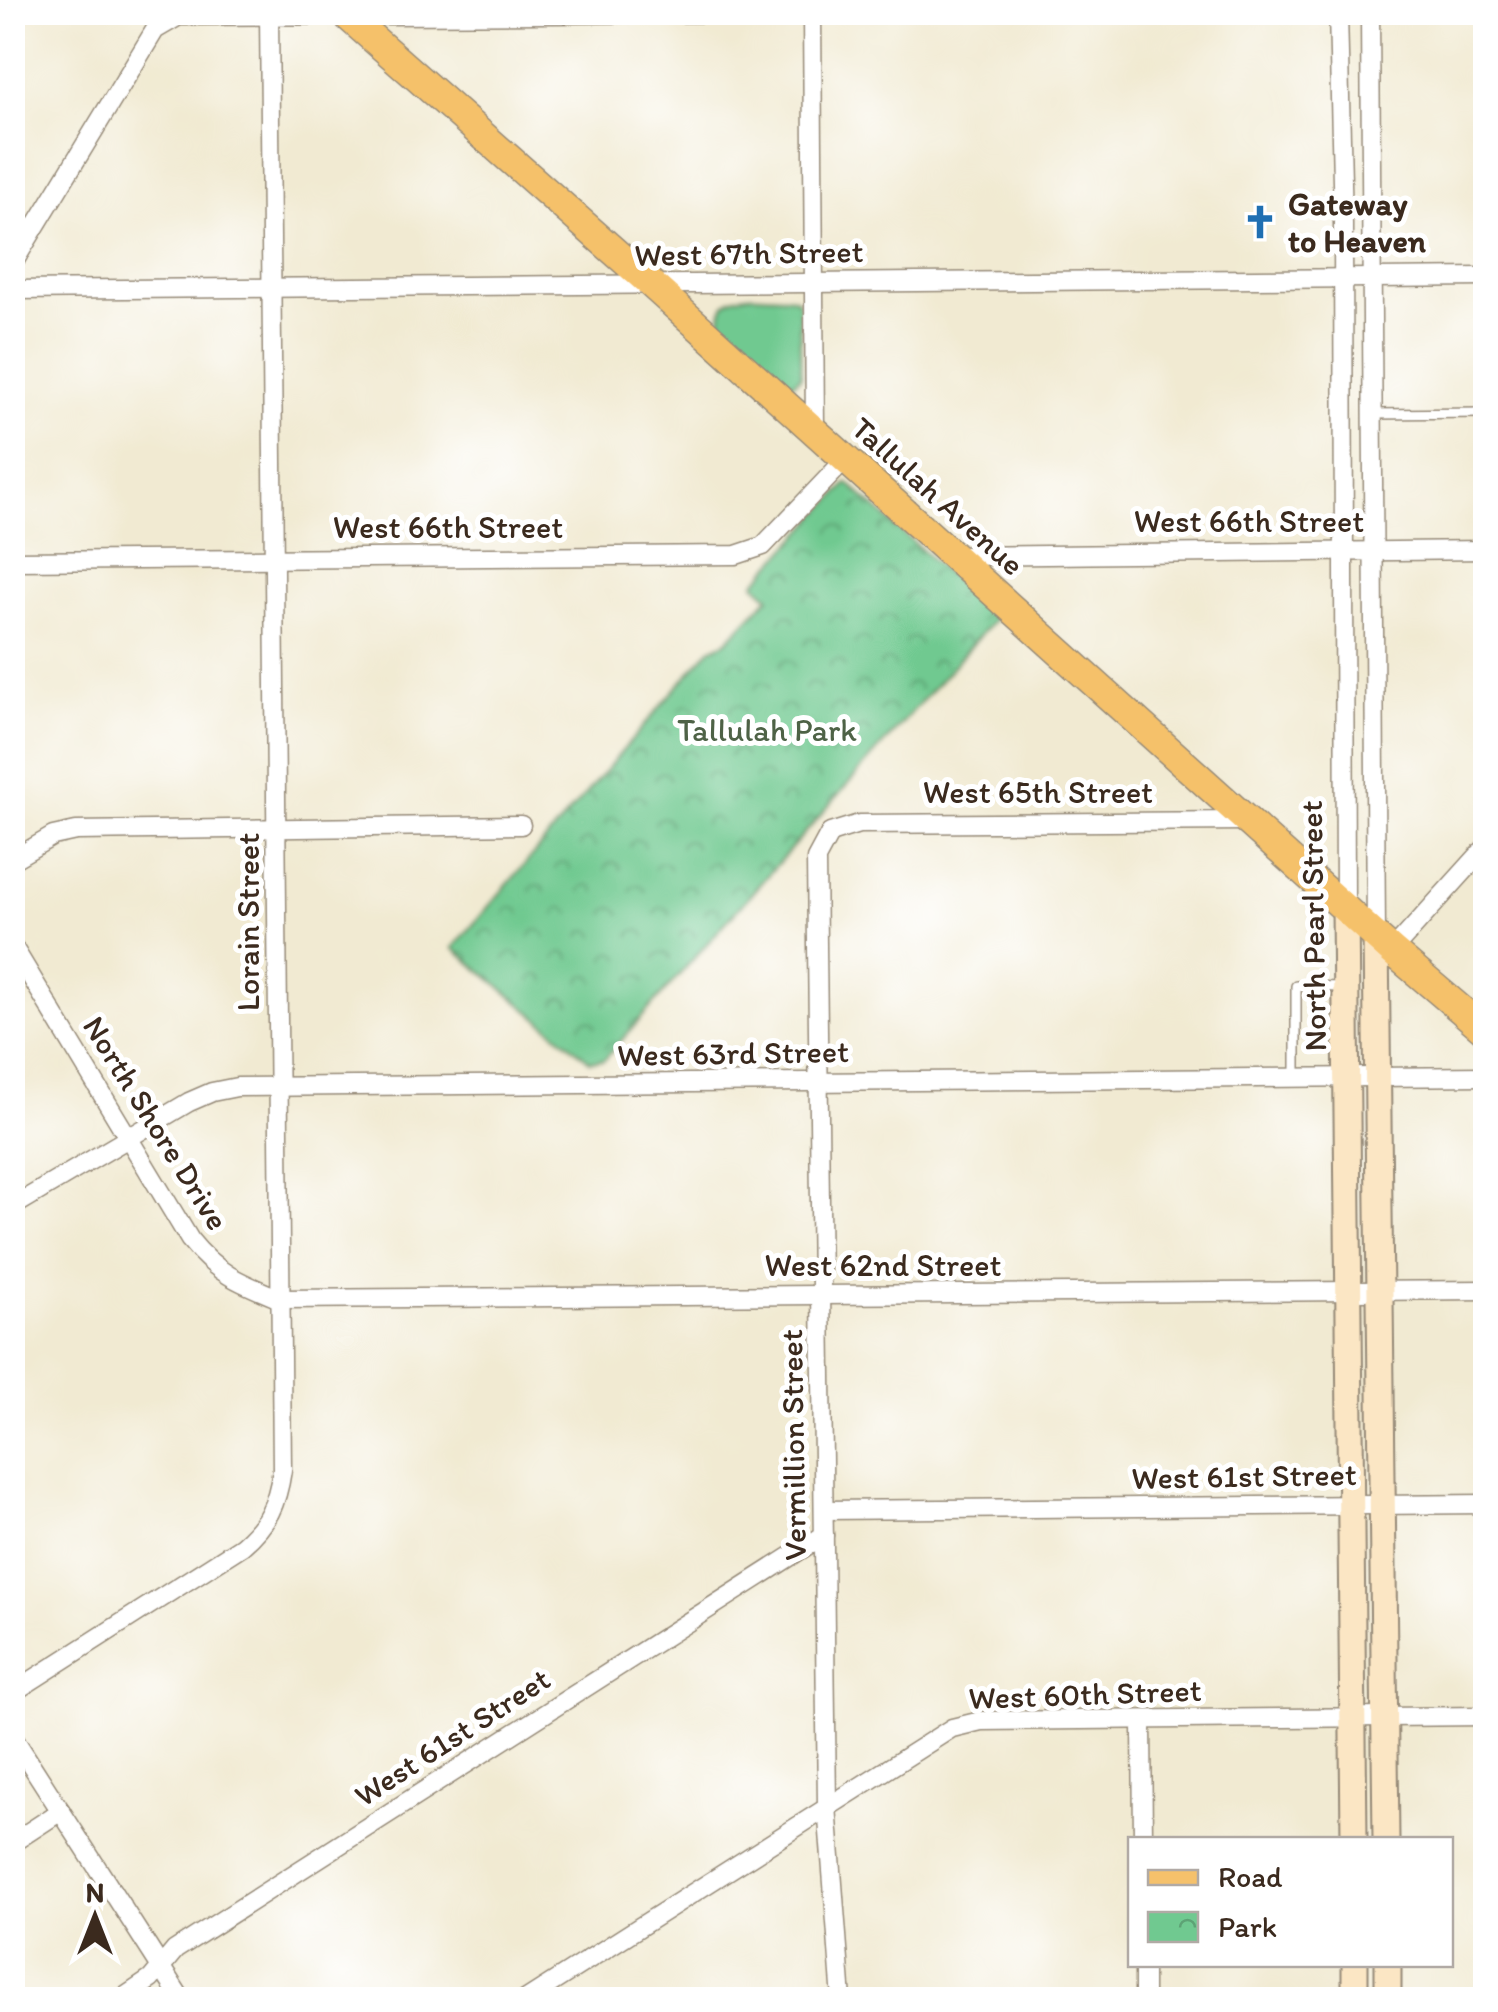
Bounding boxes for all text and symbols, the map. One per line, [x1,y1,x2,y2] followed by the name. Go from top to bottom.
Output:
[1288,185,1427,260] place label: Gateway to Heaven
[1241,203,1279,241] church icon: Gateway to Heaven
[634,232,864,274] street label: West 67th Street
[844,409,1032,583] street label: Tallulah Avenue
[1134,502,1364,540] street label: West 66th Street
[333,508,563,546] street label: West 66th Street
[677,711,857,749] park label: Tallulah Park
[923,773,1153,811] street label: West 65th Street
[1292,800,1334,1052] street label: North Pearl Street
[229,833,267,1011] street label: Lorain Street
[75,1009,237,1237] street label: North Shore Drive
[617,1032,849,1074] street label: West 63rd Street
[765,1246,1001,1284] street label: West 62nd Street
[772,1329,814,1561] street label: Vermillion Street
[1131,1455,1357,1497] street label: West 61st Street
[347,1660,557,1814] street label: West 61st Street
[968,1671,1202,1717] street label: West 60th Street
[1128,1837,1453,1967] legend
[1218,1858,1283,1895] text: Road
[45,1867,145,1967] north arrow
[86,1875,104,1909] text: N
[1218,1908,1277,1945] text: Park

